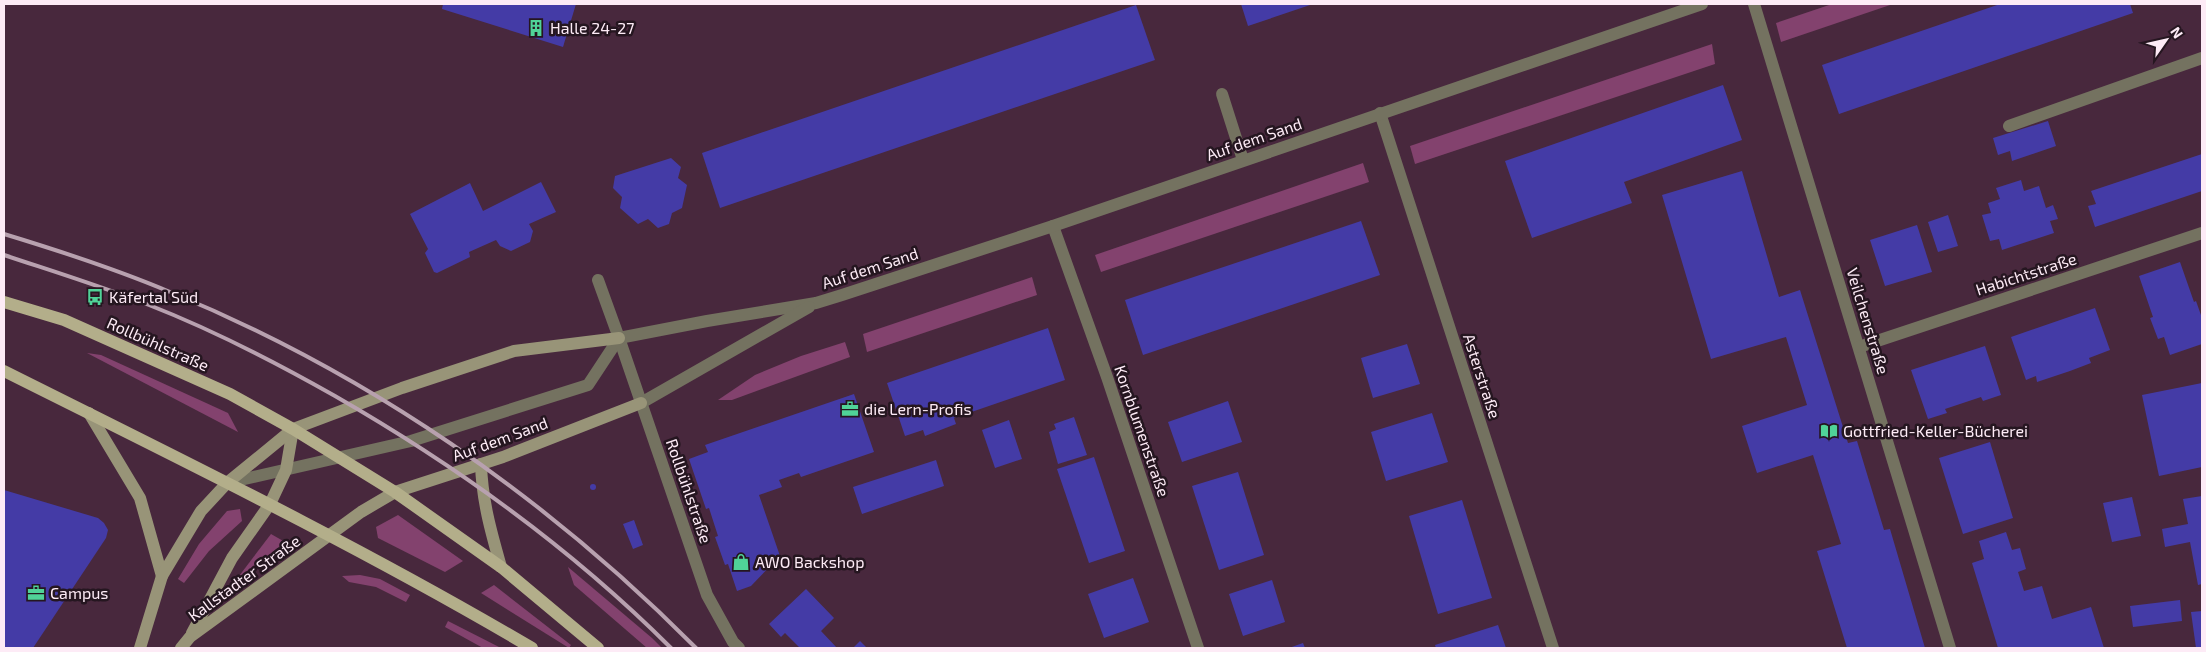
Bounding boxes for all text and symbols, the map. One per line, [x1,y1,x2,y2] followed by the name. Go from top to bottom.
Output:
[2141,15,2191,65] north arrow
[526,18,546,38] building icon: Halle 24-27
[550,18,634,37] place label: Halle 24-27
[2167,24,2187,41] text: N
[1203,113,1304,164] street label: Auf dem Sand
[819,243,920,292] street label: Auf dem Sand
[1973,248,2079,299] street label: Habichtstraße
[1843,265,1894,376] street label: Veilchenstraße
[85,287,105,307] bus stop icon: Käfertal Süd
[109,287,198,306] place label: Käfertal Süd
[104,313,212,374] street label: Rollbühlstraße
[1460,331,1505,421] street label: Asterstraße
[1111,363,1174,499] street label: Kornblumenstraße
[840,399,860,419] office icon: die Lern-Profis
[864,399,972,418] place label: die Lern-Profis
[450,413,550,465] street label: Auf dem Sand
[1819,421,1839,441] library icon: Gottfried-Keller-Bücherei
[1843,421,2028,440] place label: Gottfried-Keller-Bücherei
[663,436,716,546] street label: Rollbühlstraße
[184,531,303,625] street label: Kallstadter Straße
[731,552,751,572] shop icon: AWO Backshop
[755,552,865,571] place label: AWO Backshop
[26,583,46,603] office icon: Campus
[50,583,108,602] place label: Campus

